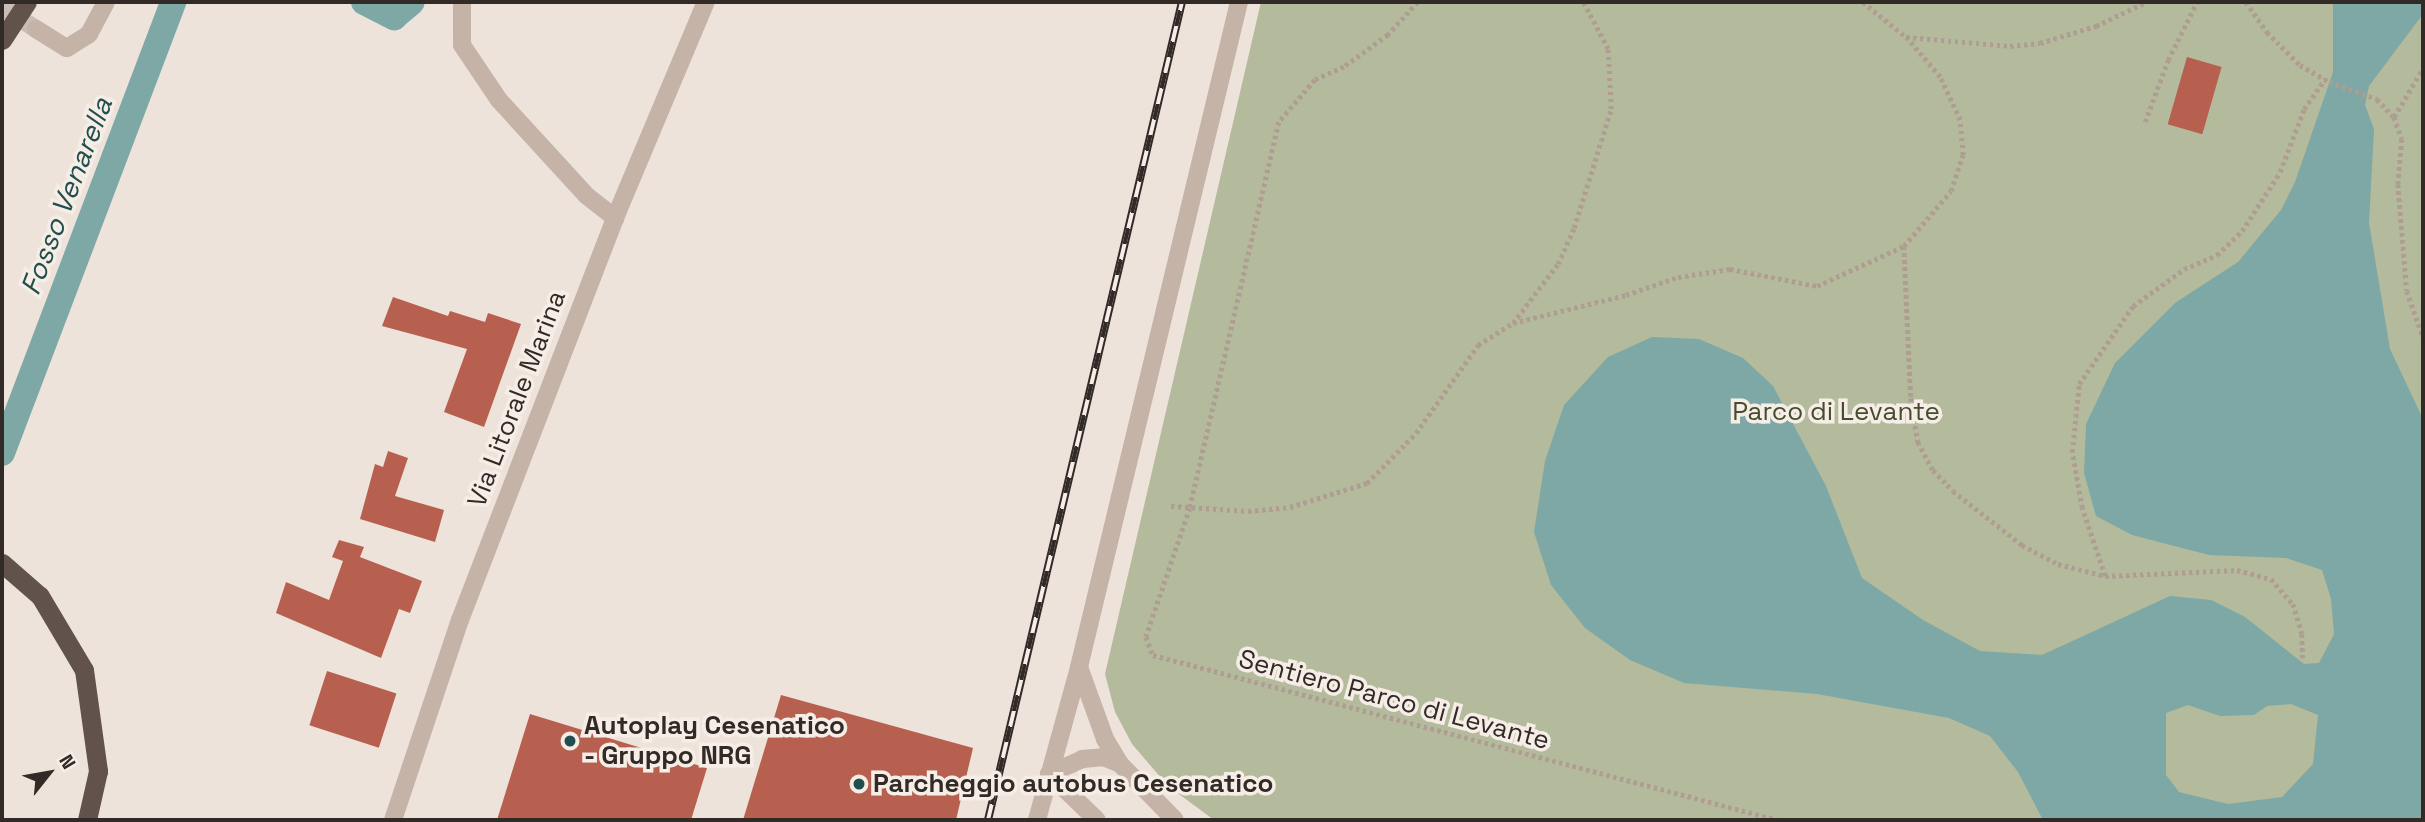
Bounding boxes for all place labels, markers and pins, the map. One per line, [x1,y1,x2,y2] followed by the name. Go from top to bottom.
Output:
[584,710,845,772] place label: Autoplay Cesenatico - Gruppo NRG
[562,733,578,749] marker: Autoplay Cesenatico - Gruppo NRG
[873,768,1273,800] place label: Parcheggio autobus Cesenatico
[851,776,867,792] marker: Parcheggio autobus Cesenatico

